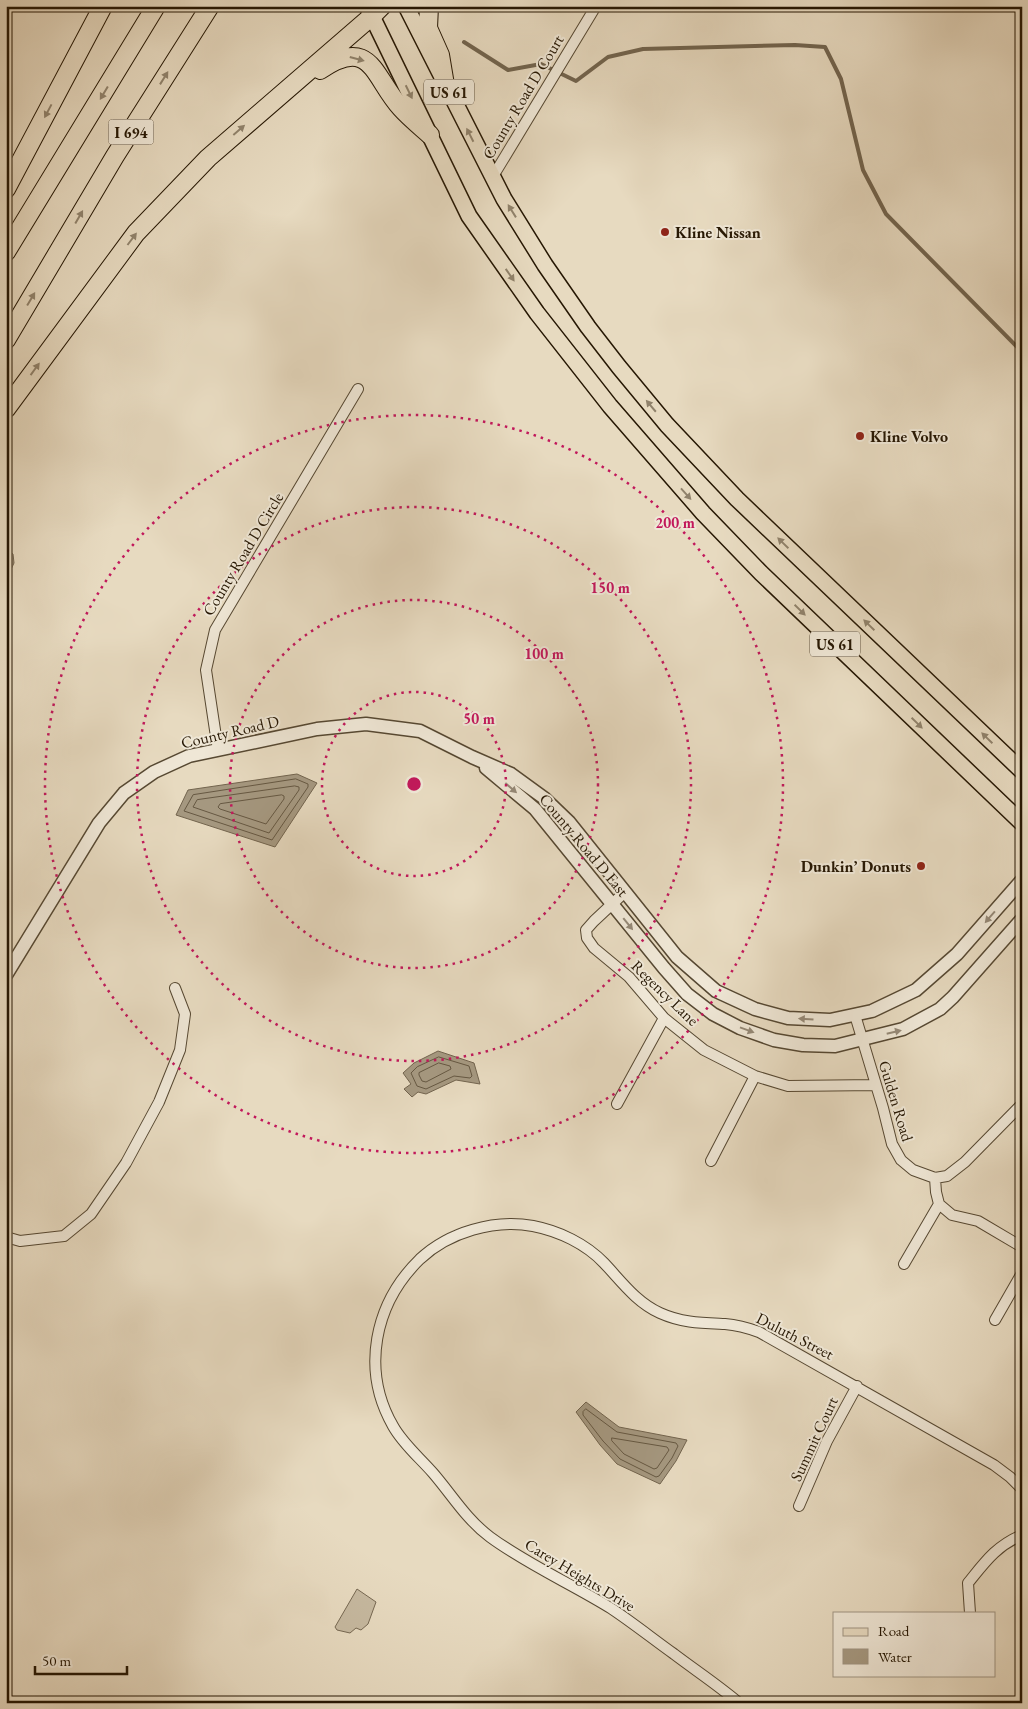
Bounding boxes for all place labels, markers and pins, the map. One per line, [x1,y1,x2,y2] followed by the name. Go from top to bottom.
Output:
[675,222,761,243] place label: Kline Nissan
[659,226,671,238] marker: Kline Nissan
[870,426,948,447] place label: Kline Volvo
[854,430,866,442] marker: Kline Volvo
[405,775,423,793] centre of rings
[801,856,911,877] place label: Dunkin’ Donuts
[915,860,927,872] marker: Dunkin’ Donuts

